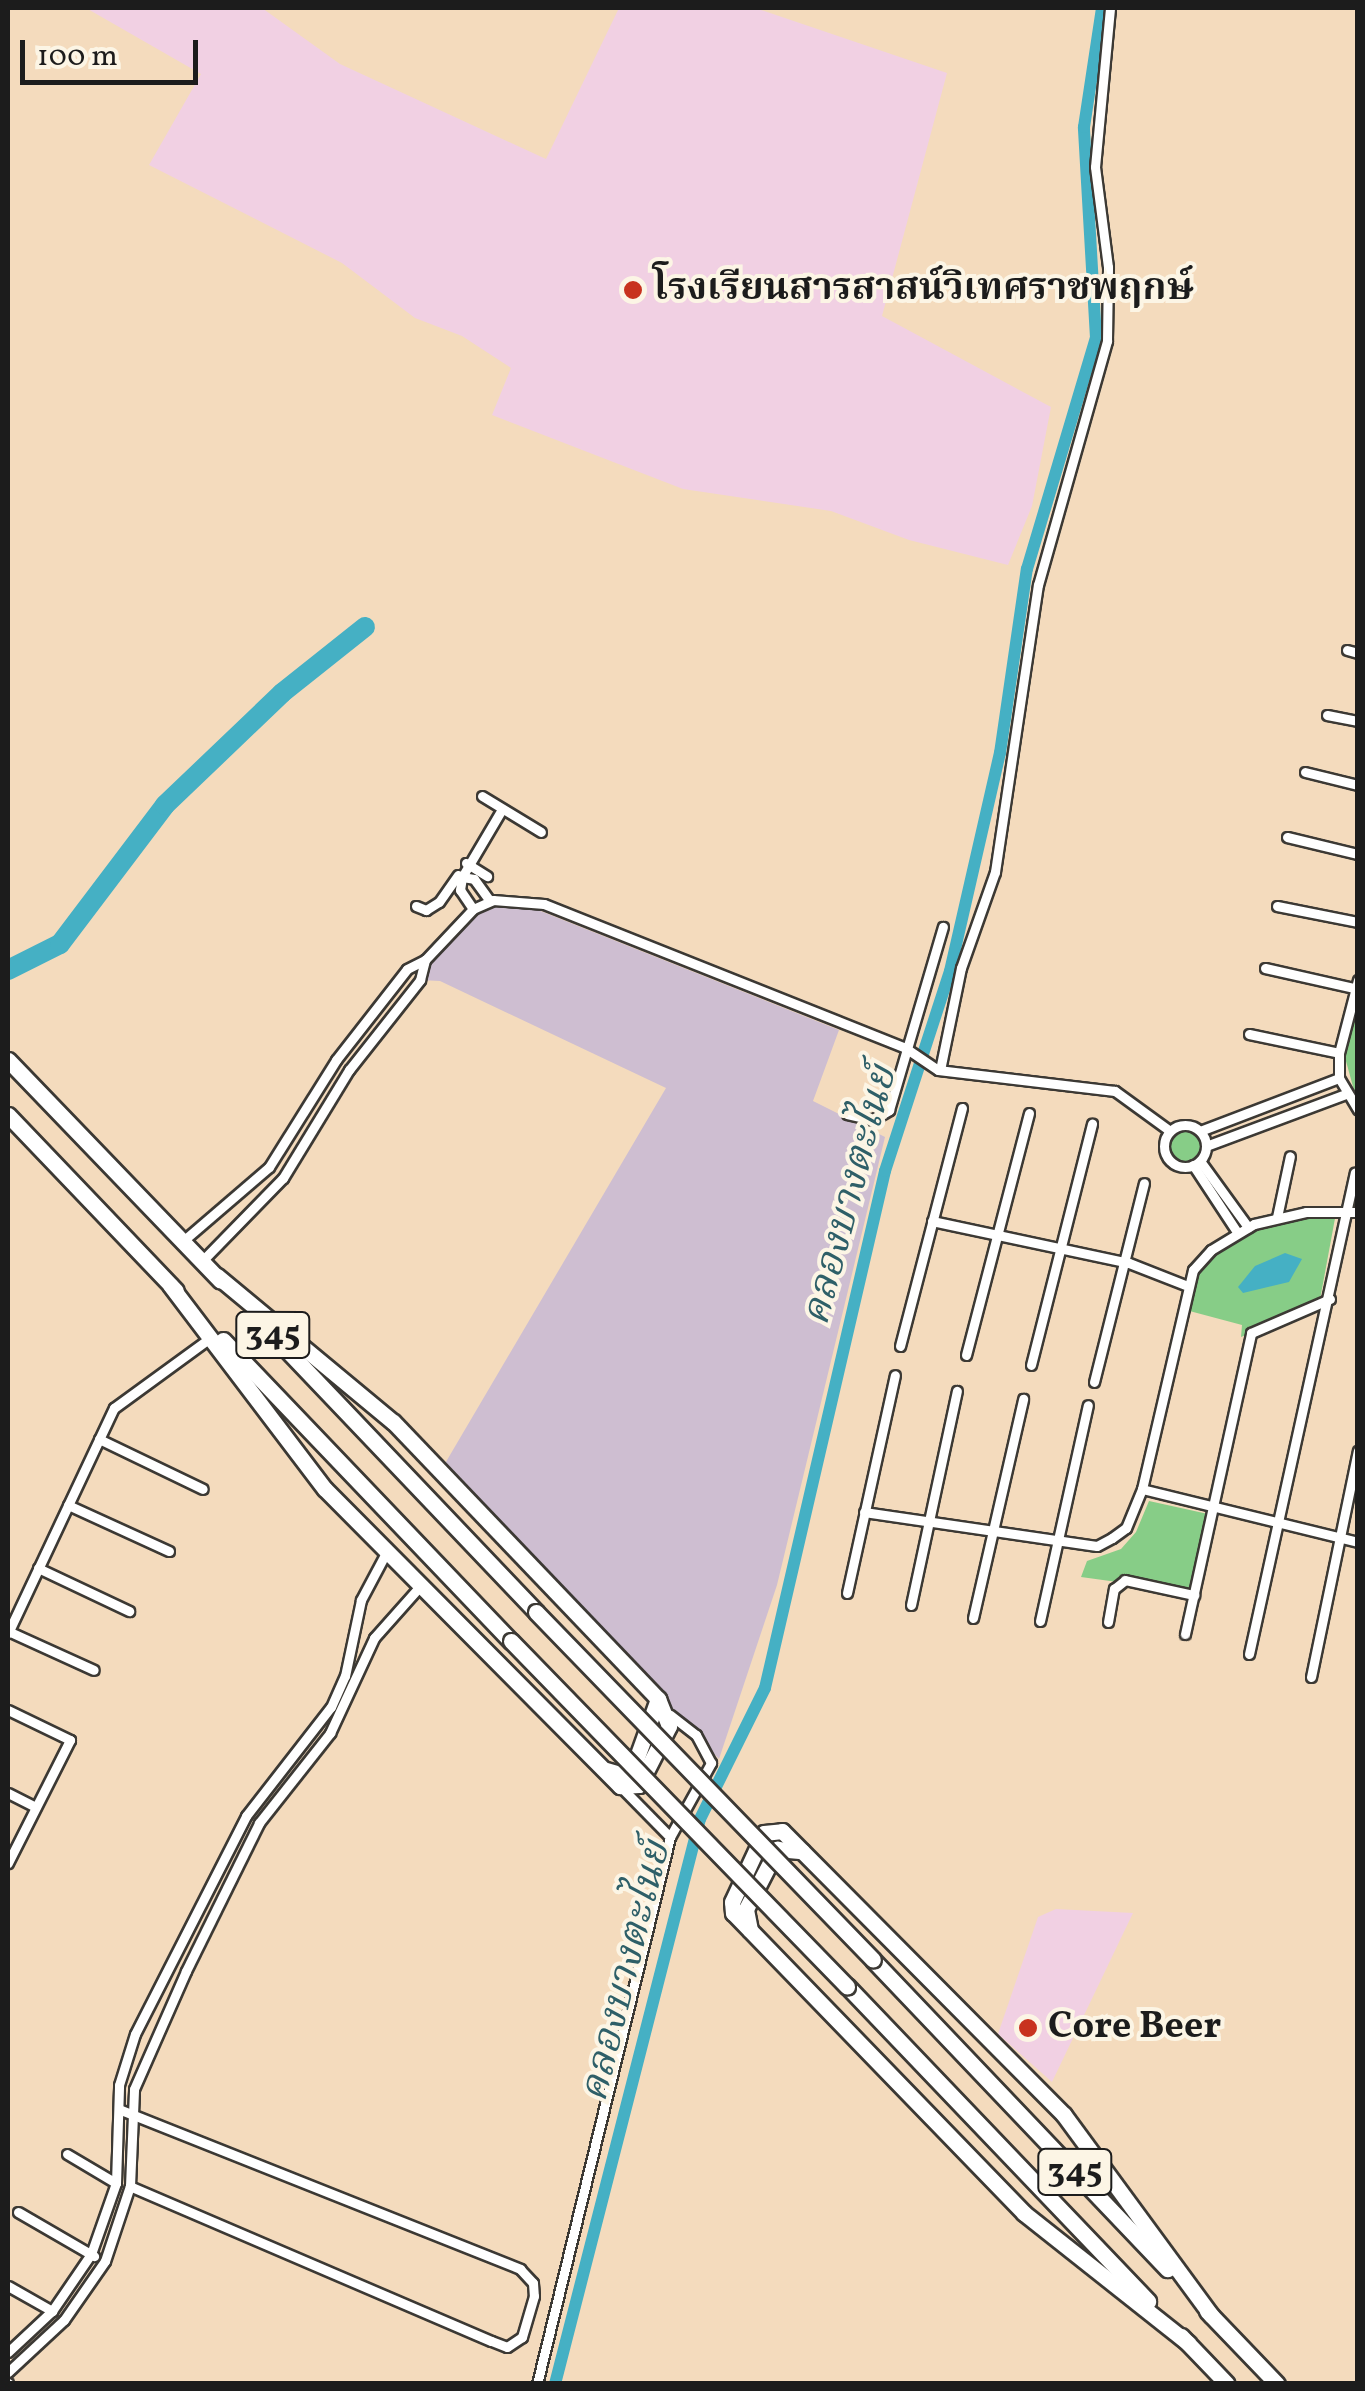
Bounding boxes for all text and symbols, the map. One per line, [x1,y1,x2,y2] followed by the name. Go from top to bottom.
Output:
[25,20,202,82] scale bar
[37,36,118,78] text: 100 m
[653,267,1194,313] place label: โรงเรียนสารสาสน์วิเทศราชพฤกษ์
[622,279,644,301] marker: โรงเรียนสารสาสน์วิเทศราชพฤกษ์
[793,1061,909,1331] water label: คลองบางตะไนย์
[233,1305,313,1365] road number: 345
[572,1837,682,2107] water label: คลองบางตะไนย์
[1048,2005,1221,2051] place label: Core Beer
[1017,2017,1039,2039] marker: Core Beer
[1035,2142,1115,2202] road number: 345

